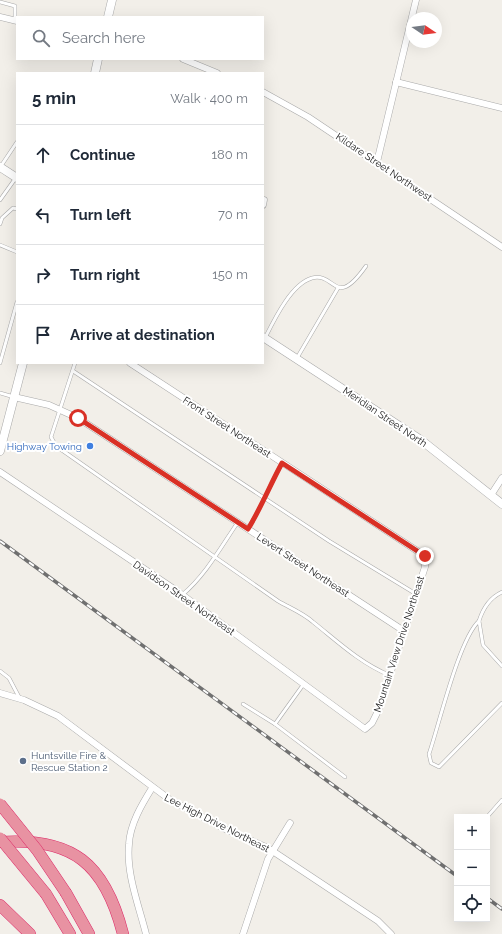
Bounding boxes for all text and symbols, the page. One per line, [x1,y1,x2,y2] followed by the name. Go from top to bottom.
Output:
[406,12,442,48] north arrow
[16,16,264,60] search box
[30,27,52,49] icon: search
[62,29,145,47] text: Search here
[32,88,76,108] text: 5 min
[170,91,248,106] text: Walk · 400 m
[334,131,435,204] street label: Kildare Street Northwest
[32,144,54,166] icon: ahead
[70,146,135,164] text: Continue
[212,147,248,162] text: 180 m
[32,204,54,226] icon: left
[70,206,131,224] text: Turn left
[218,207,248,222] text: 70 m
[32,264,54,286] icon: right
[70,266,140,284] text: Turn right
[212,267,248,282] text: 150 m
[32,324,54,346] icon: arrive
[70,326,215,344] text: Arrive at destination
[341,385,429,449] street label: Meridian Street North
[181,394,274,460] street label: Front Street Northeast
[69,409,87,427] route start
[7,441,82,452] place label: Highway Towing
[85,441,95,451] marker: Highway Towing
[255,531,352,599] street label: Levert Street Northeast
[416,547,434,565] route end
[131,559,237,638] street label: Davidson Street Northeast
[372,574,426,714] street label: Mountain View Drive Northeast
[31,750,108,773] place label: Huntsville Fire & Rescue Station 2
[18,756,28,766] marker: Huntsville Fire & Rescue Station 2
[163,792,272,855] street label: Lee High Drive Northeast
[454,814,490,922] map controls
[454,814,490,850] button: +
[454,850,490,886] button: −
[454,886,490,922] button: locate

